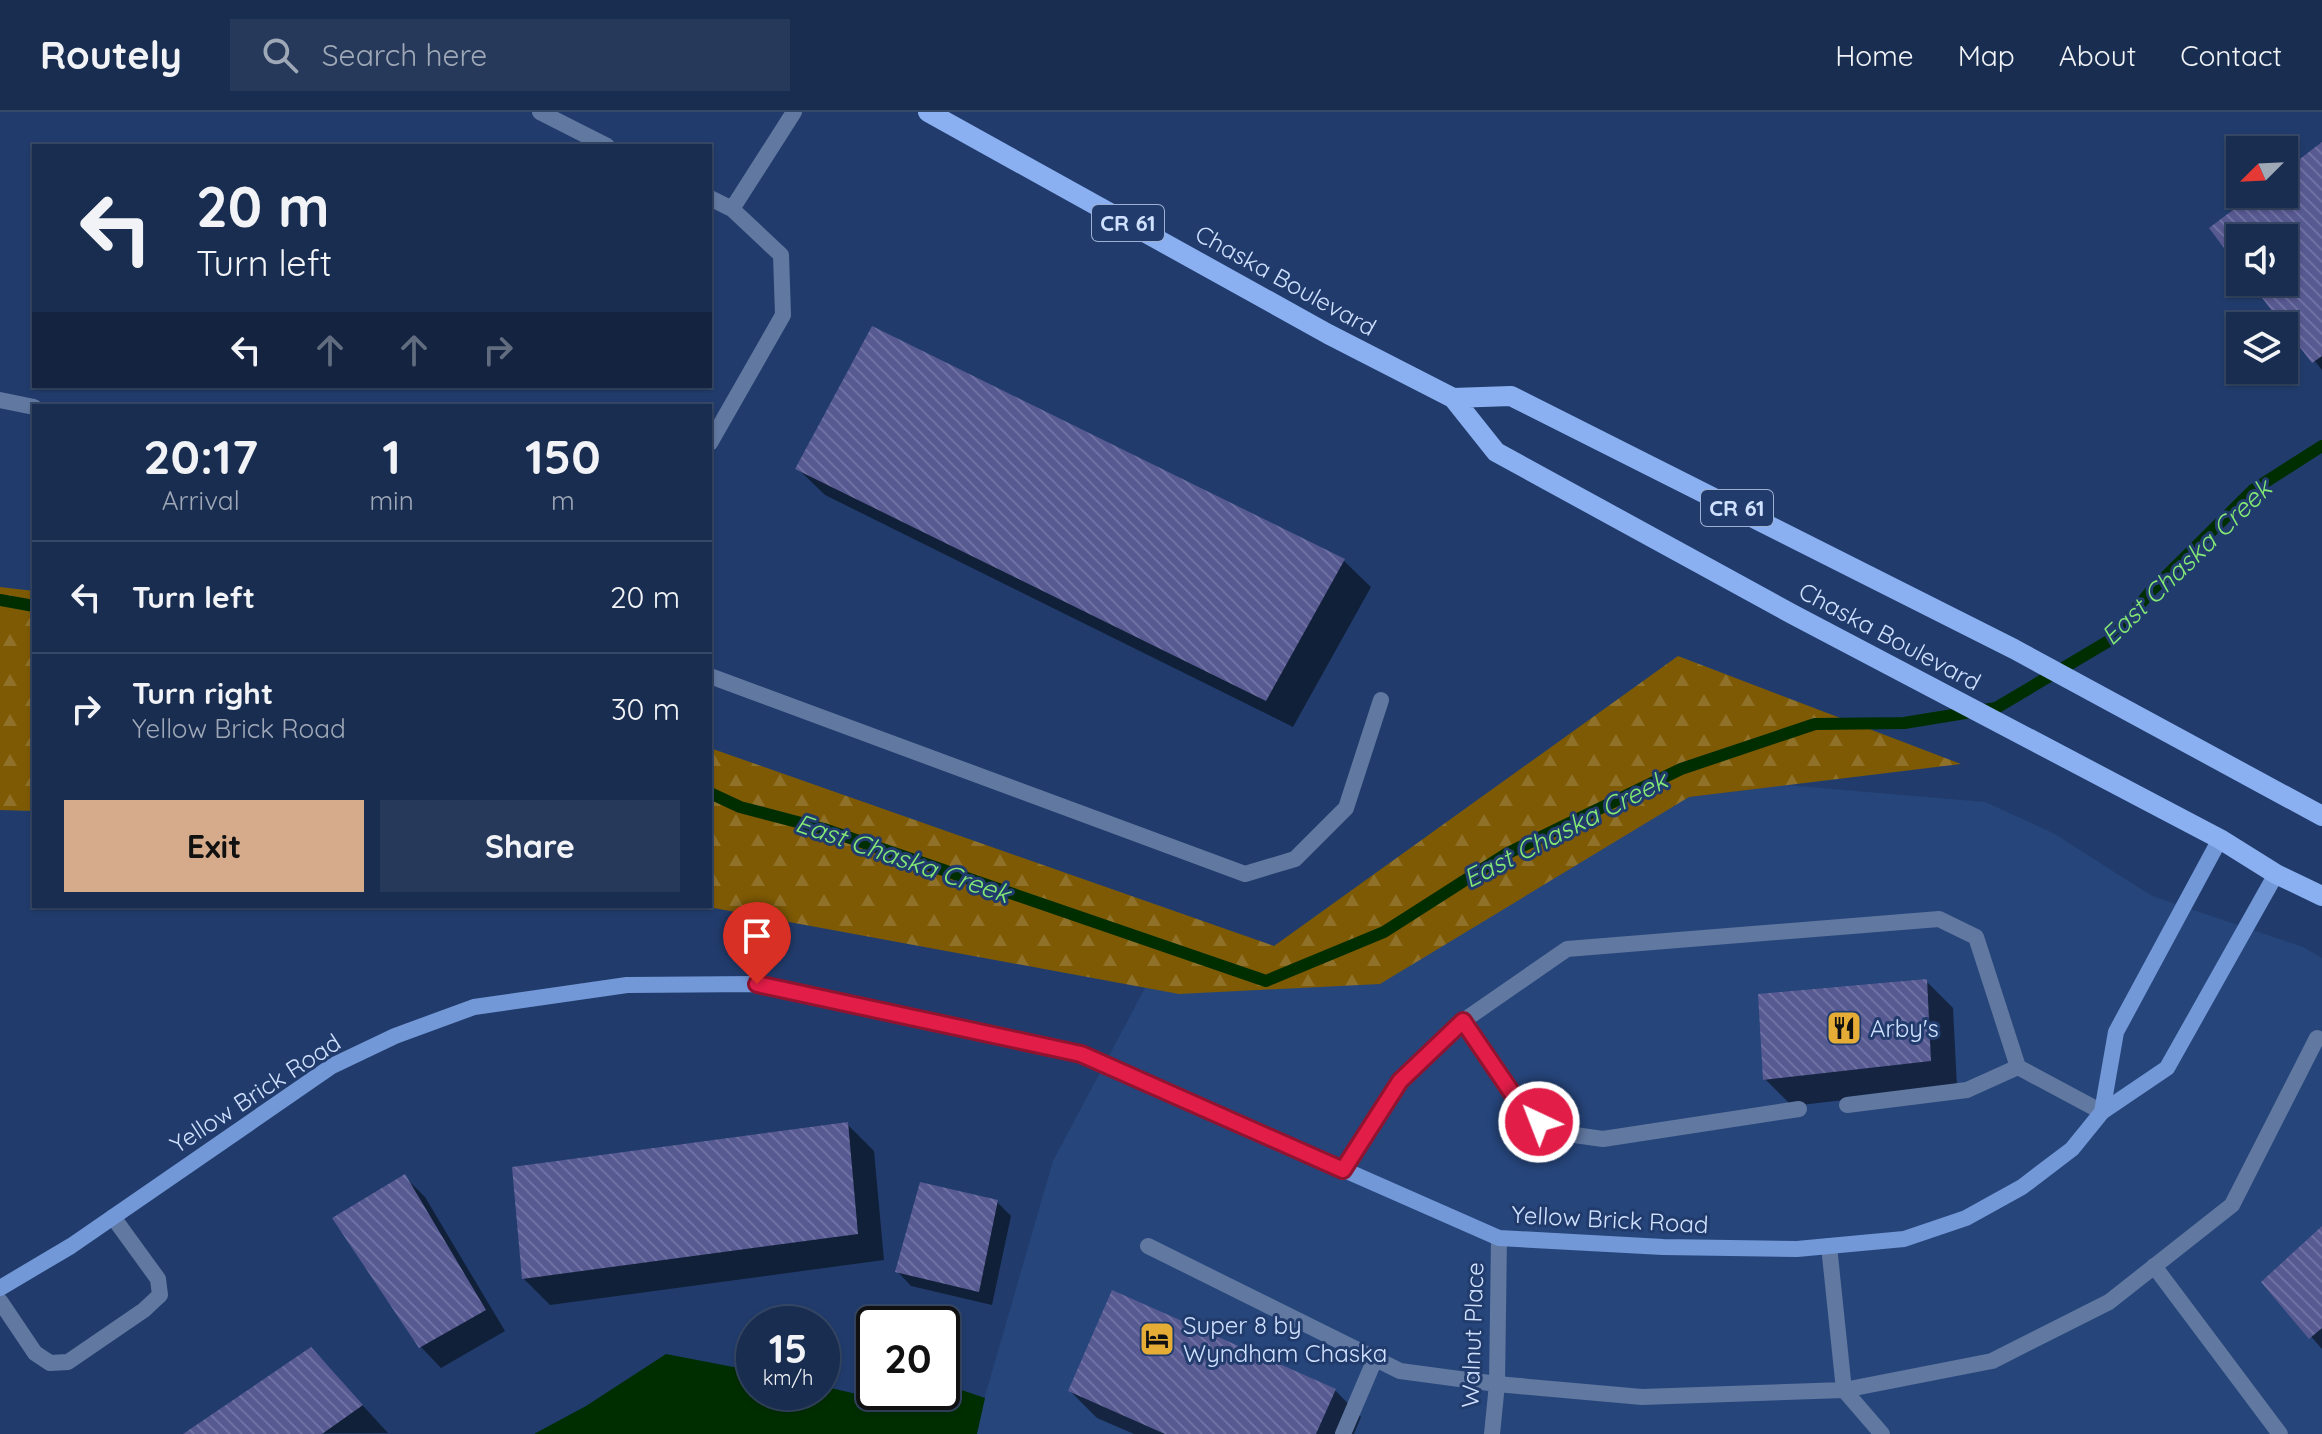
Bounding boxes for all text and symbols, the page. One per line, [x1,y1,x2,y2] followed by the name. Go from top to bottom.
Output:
[230,19,790,91] search box
[40,31,182,79] text: Routely
[258,33,302,77] icon: search
[322,36,487,74] text: Search here
[1835,38,1914,73] text: Home
[1958,38,2015,73] text: Map
[2059,38,2136,73] text: About
[2180,38,2282,73] text: Contact
[2226,136,2298,208] north arrow
[2226,136,2298,384] map controls
[196,171,330,241] text: 20 m
[64,176,168,280] icon: left
[1092,205,1164,241] road number: CR 61
[1190,218,1382,342] street label: Chaska Boulevard
[2226,224,2298,296] button: sound
[196,240,332,285] text: Turn left
[2226,312,2298,384] button: layers
[224,328,268,372] icon: left
[308,328,352,372] icon: ahead
[392,328,436,372] icon: ahead
[476,328,520,372] icon: right
[143,426,258,486] text: 20:17
[382,426,401,486] text: 1
[525,426,601,486] text: 150
[2094,471,2280,652] water label: East Chaska Creek
[162,484,240,517] text: Arrival
[369,484,414,517] text: min
[551,484,575,517] text: m
[1701,490,1773,526] road number: CR 61
[64,575,108,619] icon: left
[1794,575,1986,697] street label: Chaska Boulevard
[132,578,255,616] text: Turn left
[610,578,680,616] text: 20 m
[132,674,273,712] text: Turn right
[64,687,108,731] icon: right
[611,690,680,728] text: 30 m
[132,712,346,745] text: Yellow Brick Road
[1457,762,1674,895] water label: East Chaska Creek
[64,800,364,892] button: Exit
[380,800,680,892] button: Share
[791,806,1017,911] water label: East Chaska Creek
[723,902,791,984] pin
[735,914,779,958] icon: arrive
[1825,1009,1863,1047] restaurant icon: Arby's
[1870,1013,1939,1043] place label: Arby's
[164,1027,346,1159] street label: Yellow Brick Road
[1497,1080,1581,1164] position arrow
[1511,1199,1709,1239] street label: Yellow Brick Road
[1454,1262,1490,1408] street label: Walnut Place
[856,1306,960,1410] speed limit sign: 20
[1183,1310,1387,1368] place label: Super 8 by Wyndham Chaska
[1138,1320,1176,1358] hotel icon: Super 8 by Wyndham Chaska
[769,1323,807,1373] text: 15
[763,1365,813,1390] text: km/h

